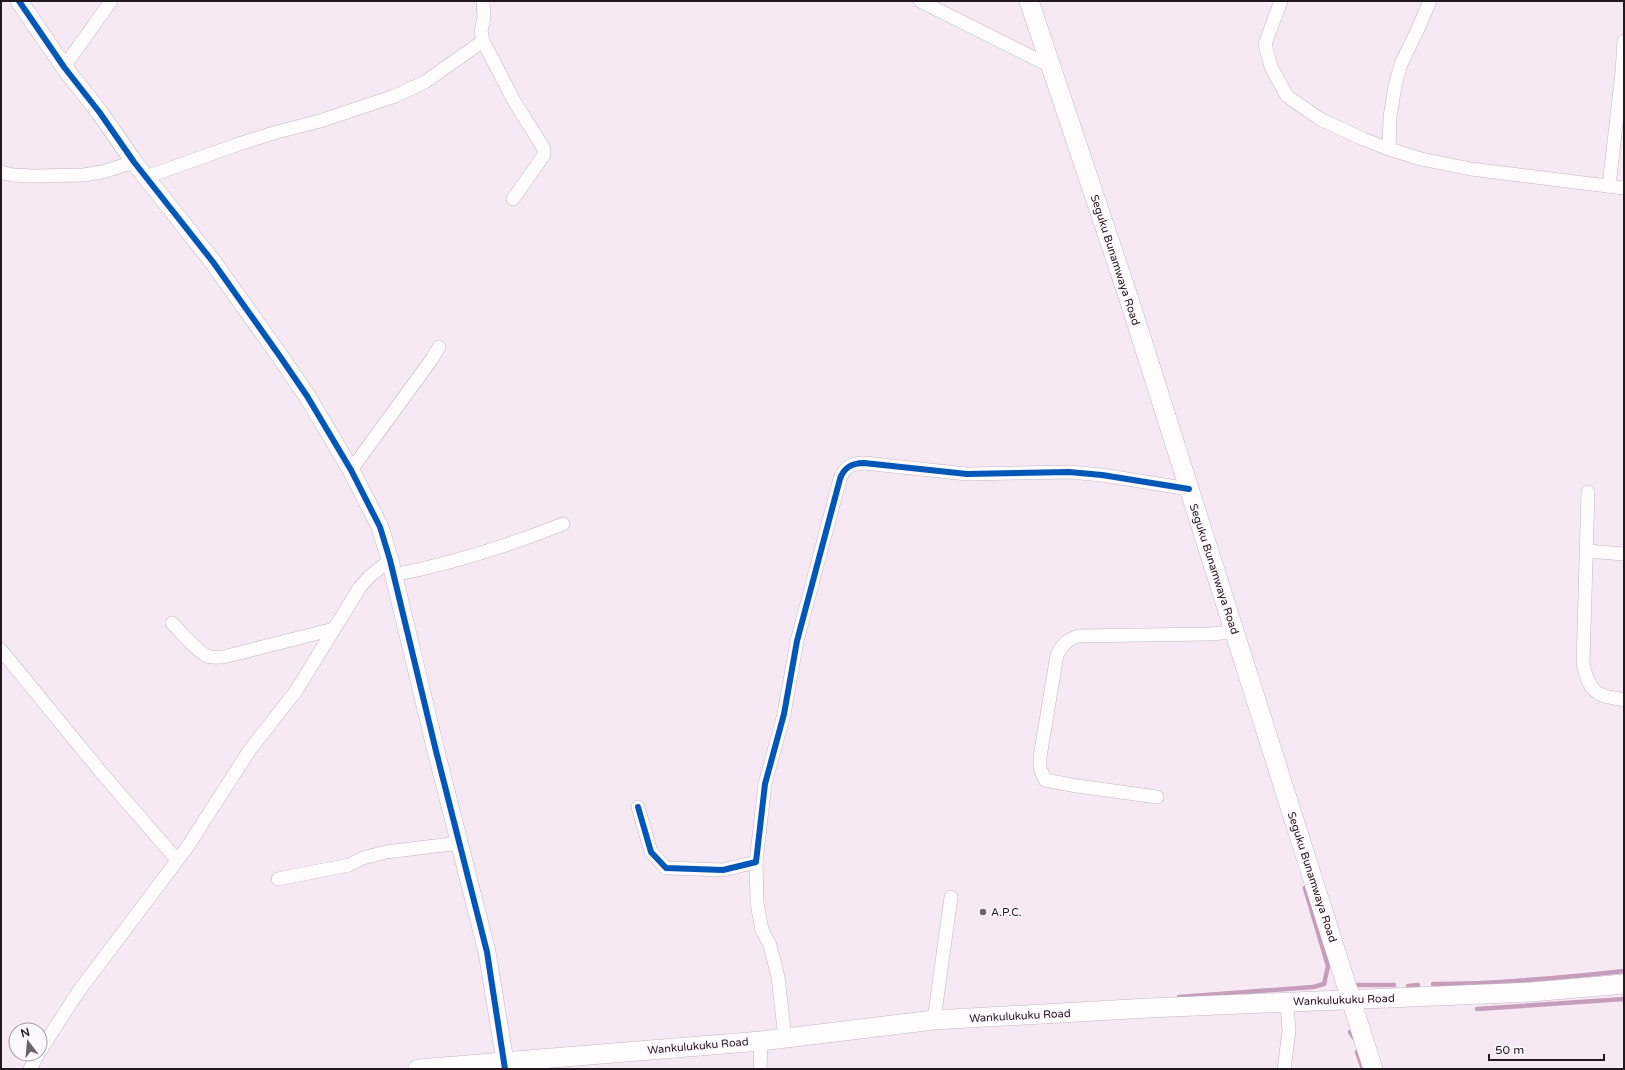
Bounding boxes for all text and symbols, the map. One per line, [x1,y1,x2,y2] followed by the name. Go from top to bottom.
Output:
[1088,193,1142,327] street label: Seguku Bunamwaya Road
[1187,502,1241,636] street label: Seguku Bunamwaya Road
[1285,810,1339,944] street label: Seguku Bunamwaya Road
[991,906,1022,919] place label: A.P.C.
[978,907,988,917] marker: A.P.C.
[1293,992,1395,1008] street label: Wankulukuku Road
[969,1007,1071,1025] street label: Wankulukuku Road
[8,1022,48,1062] north arrow
[19,1025,31,1040] text: N
[647,1035,749,1057] street label: Wankulukuku Road
[1489,1036,1604,1062] scale bar
[1495,1043,1524,1057] text: 50 m

